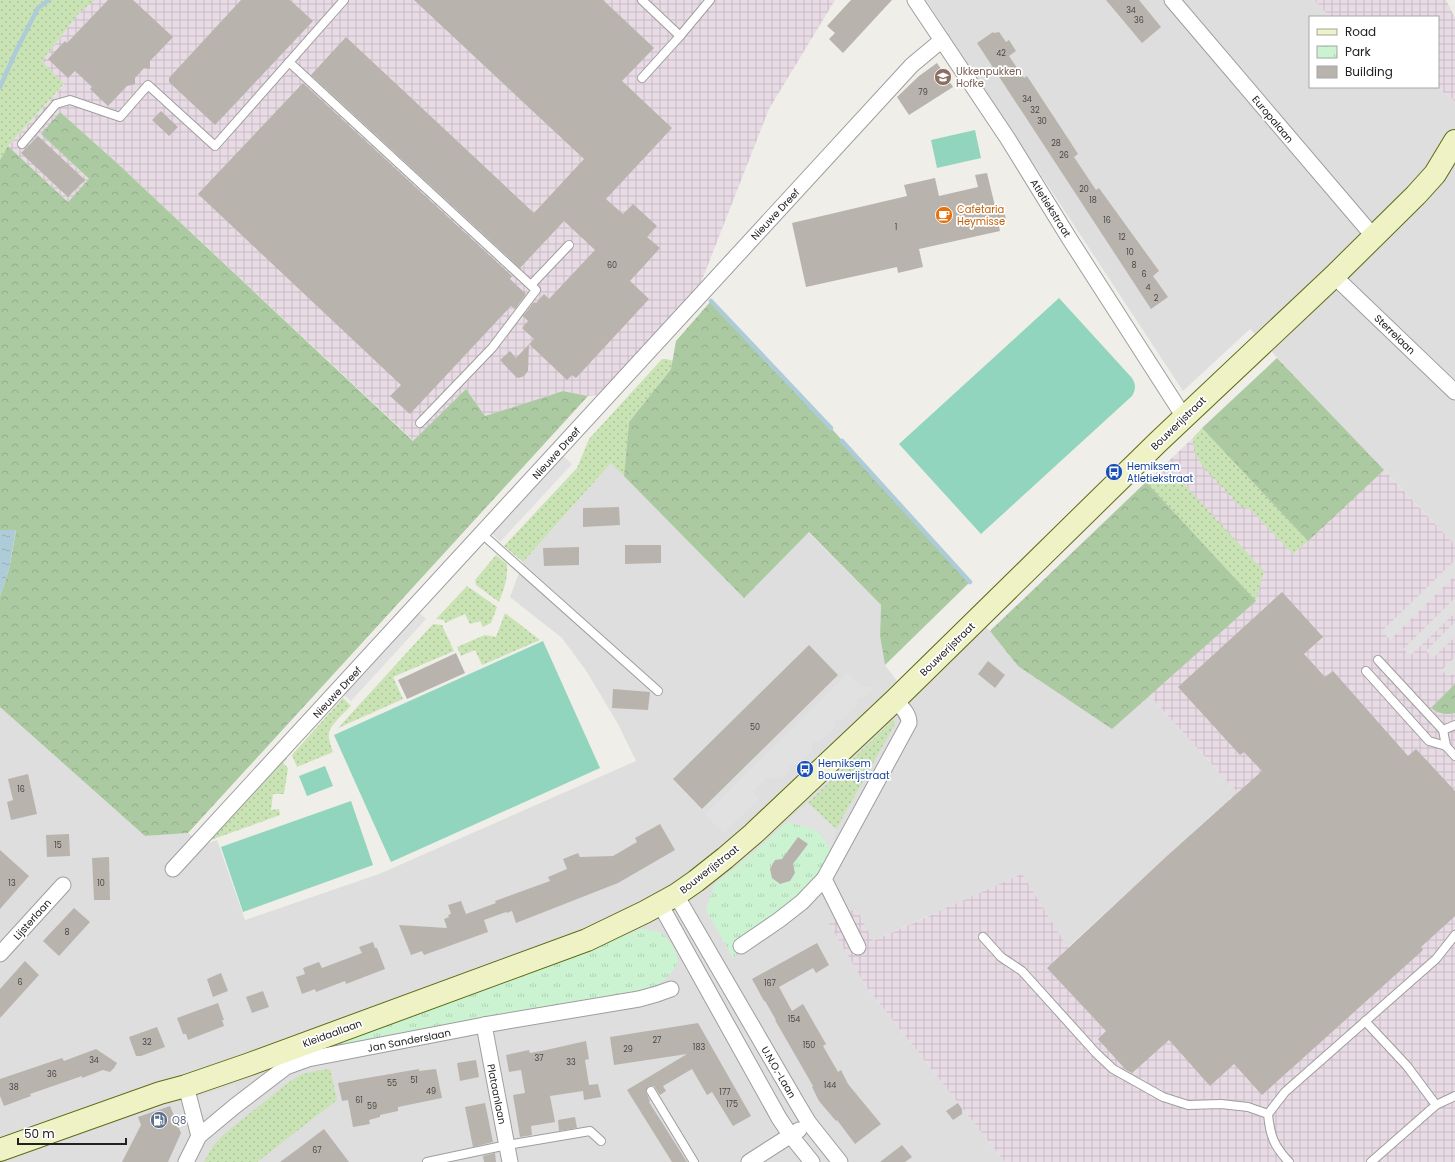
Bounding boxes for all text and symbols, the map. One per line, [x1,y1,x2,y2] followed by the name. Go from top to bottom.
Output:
[1126,5,1136,16] house number: 34
[1134,15,1144,26] house number: 36
[1309,16,1439,88] legend
[1345,23,1376,40] text: Road
[1345,43,1372,60] text: Park
[996,48,1006,59] house number: 42
[1345,63,1393,80] text: Building
[956,64,1022,91] place label: Ukkenpukken Hofke
[933,67,953,87] school or university icon: Ukkenpukken Hofke
[918,87,928,98] house number: 79
[1248,92,1297,146] street label: Europalaan
[1022,94,1032,105] house number: 34
[1030,105,1040,116] house number: 32
[1037,116,1047,127] house number: 30
[1051,138,1061,149] house number: 28
[1059,150,1069,161] house number: 26
[1027,176,1075,241] street label: Atletiekstraat
[1079,184,1089,195] house number: 20
[747,185,803,243] street label: Nieuwe Dreef
[1089,195,1097,206] house number: 18
[957,202,1005,229] place label: Cafetaria Heymisse
[934,205,954,225] cafe icon: Cafetaria Heymisse
[1103,215,1111,226] house number: 16
[895,222,897,233] house number: 1
[1118,232,1126,243] house number: 12
[1126,247,1134,258] house number: 10
[607,260,617,271] house number: 60
[1131,260,1137,271] house number: 8
[1141,269,1147,280] house number: 6
[1145,282,1151,293] house number: 4
[1154,293,1159,304] house number: 2
[1371,311,1418,358] street label: Sterrelaan
[1147,393,1210,454] street label: Bouwerijstraat
[529,424,584,483] street label: Nieuwe Dreef
[1127,459,1194,486] place label: Hemiksem Atletiekstraat
[1104,462,1124,482] bus stop icon: Hemiksem Atletiekstraat
[916,619,979,680] street label: Bouwerijstraat
[309,663,365,721] street label: Nieuwe Dreef
[750,722,760,733] house number: 50
[818,756,890,783] place label: Hemiksem Bouwerijstraat
[795,759,815,779] bus stop icon: Hemiksem Bouwerijstraat
[17,784,25,795] house number: 16
[54,840,62,851] house number: 15
[676,841,742,897] street label: Bouwerijstraat
[8,878,16,889] house number: 13
[97,878,105,889] house number: 10
[10,896,55,943] street label: Lijsterlaan
[64,927,70,938] house number: 8
[17,977,23,988] house number: 6
[764,978,777,989] house number: 167
[788,1014,800,1025] house number: 154
[300,1016,364,1051] street label: Kleidaallaan
[366,1025,452,1056] street label: Jan Sanderslaan
[653,1035,662,1046] house number: 27
[142,1037,152,1048] house number: 32
[803,1040,815,1051] house number: 150
[693,1042,705,1053] house number: 183
[623,1044,633,1055] house number: 29
[758,1044,799,1101] street label: U.N.O.-Laan
[534,1053,544,1064] house number: 37
[89,1055,99,1066] house number: 34
[566,1057,576,1068] house number: 33
[483,1063,510,1125] street label: Plataanlaan
[47,1069,57,1080] house number: 36
[410,1075,418,1086] house number: 51
[387,1078,397,1089] house number: 55
[824,1080,836,1091] house number: 144
[9,1082,19,1093] house number: 38
[426,1086,436,1097] house number: 49
[719,1087,731,1098] house number: 177
[355,1095,363,1106] house number: 61
[726,1099,738,1110] house number: 175
[367,1101,377,1112] house number: 59
[149,1110,169,1130] fuel station icon: Q8
[172,1113,186,1128] place label: Q8
[18,1120,126,1146] scale bar
[24,1125,55,1142] text: 50 m
[312,1145,322,1156] house number: 67

